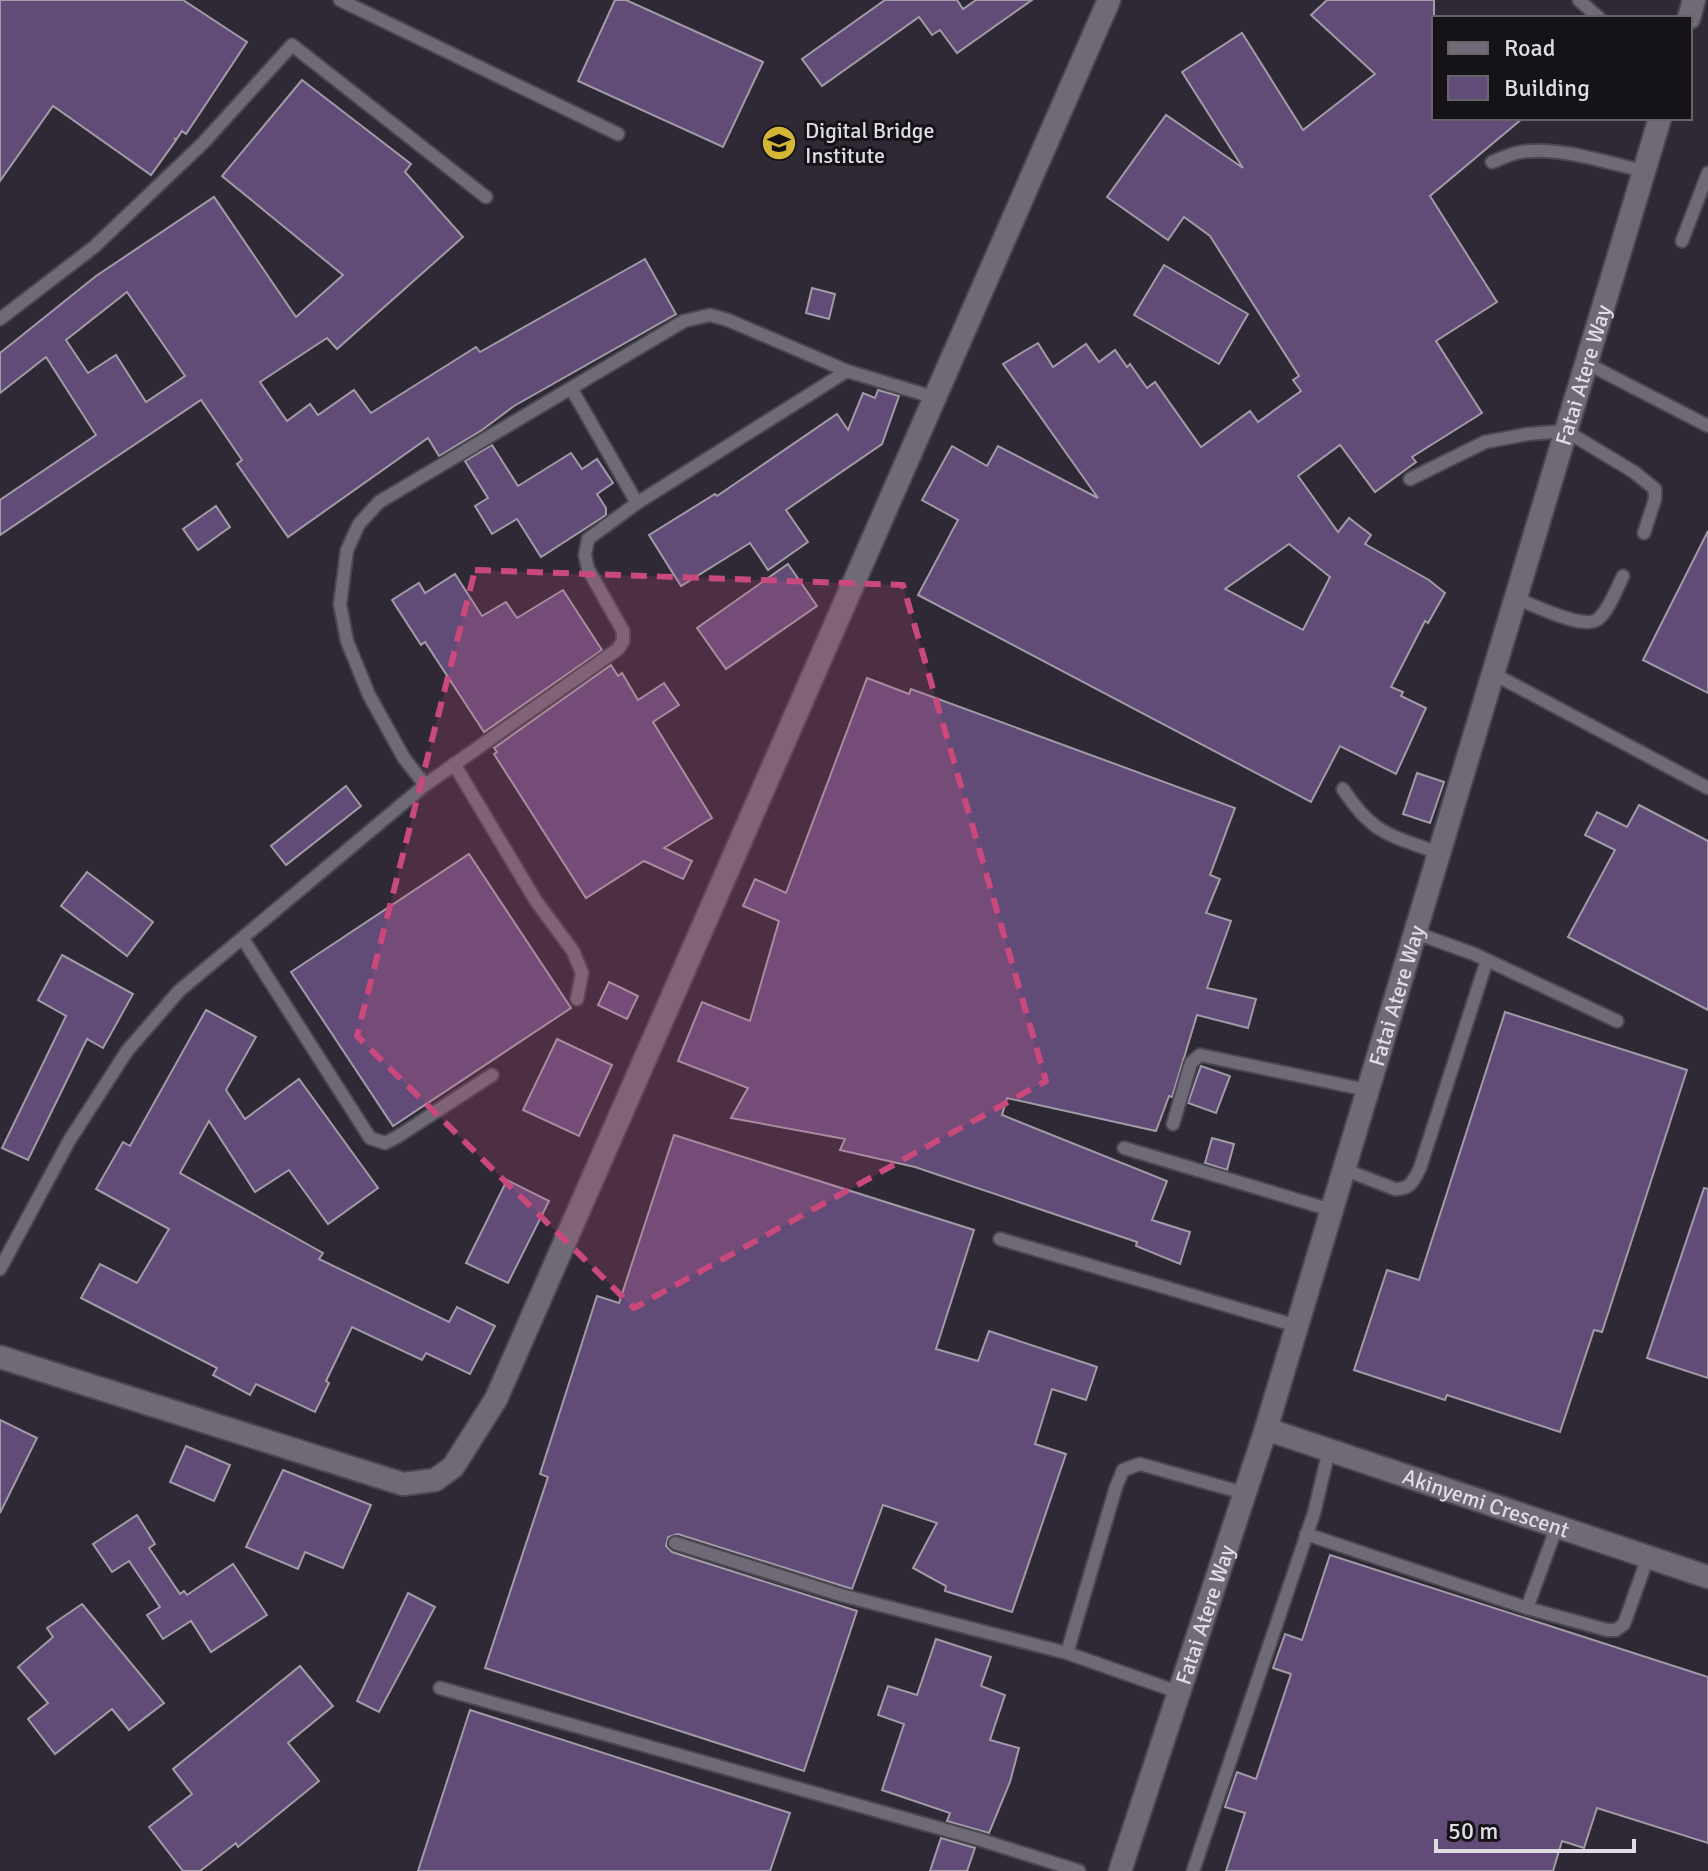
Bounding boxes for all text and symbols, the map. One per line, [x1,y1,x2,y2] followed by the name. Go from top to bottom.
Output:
[1432,16,1692,120] legend
[1504,33,1555,63] text: Road
[1504,73,1590,103] text: Building
[805,117,934,169] place label: Digital Bridge Institute
[760,124,798,162] school or university icon: Digital Bridge Institute
[1549,301,1617,449] street label: Fatai Atere Way
[1363,921,1431,1069] street label: Fatai Atere Way
[1399,1463,1573,1544] street label: Akinyemi Crescent
[1170,1541,1241,1688] street label: Fatai Atere Way
[1436,1803,1634,1853] scale bar
[1448,1816,1498,1846] text: 50 m

